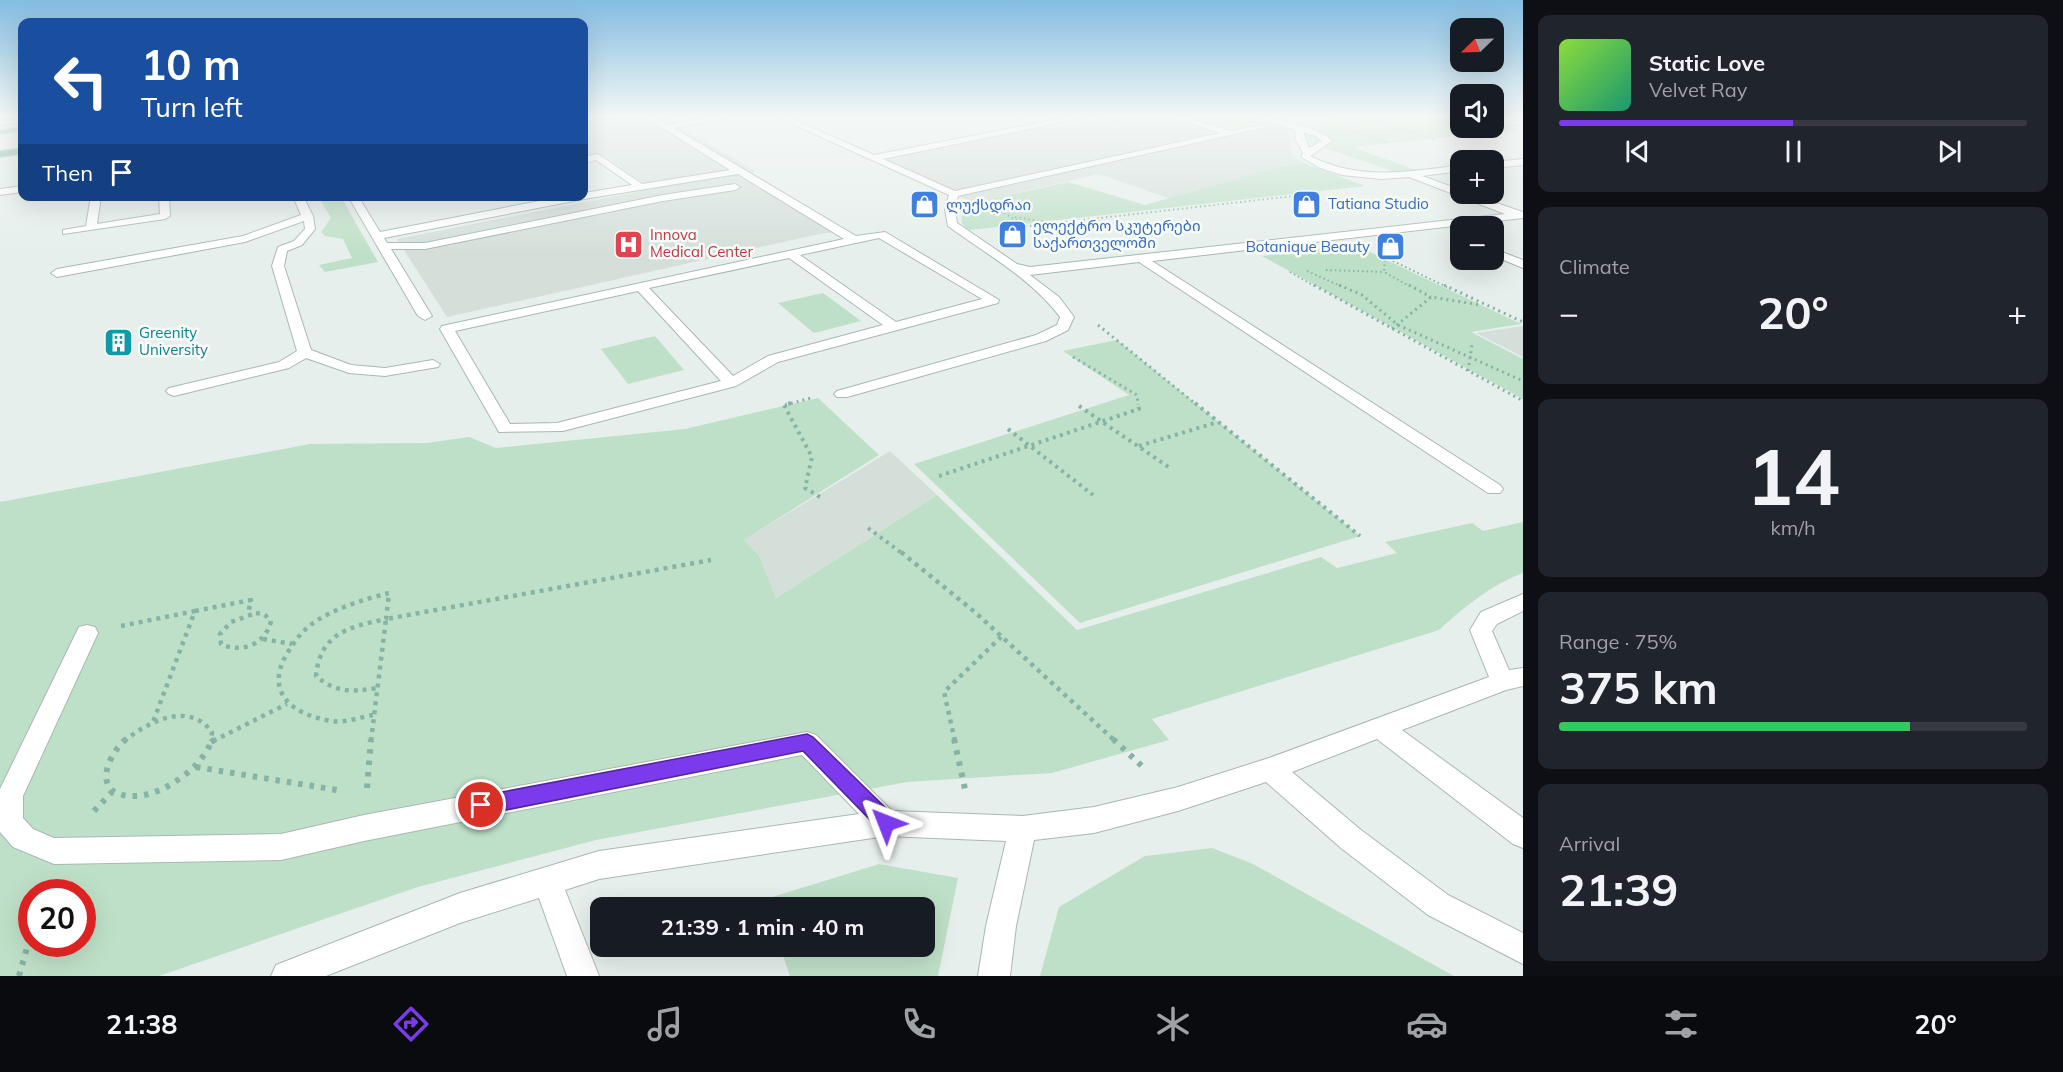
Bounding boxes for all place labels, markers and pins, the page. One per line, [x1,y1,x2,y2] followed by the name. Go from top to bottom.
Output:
[1291,188,1323,220] shop icon: Tatiana Studio
[909,189,941,221] shop icon: ლუქსდრაი
[1328,194,1429,213] place label: Tatiana Studio
[946,195,1031,214] place label: ლუქსდრაი
[1033,216,1201,252] place label: ელექტრო სკუტერები საქართველოში
[996,219,1028,251] shop icon: ელექტრო სკუტერები საქართველოში
[650,225,753,261] place label: Innova Medical Center
[613,228,645,260] hospital icon: Innova Medical Center
[1375,231,1407,263] shop icon: Botanique Beauty
[1246,237,1370,256] place label: Botanique Beauty
[139,323,208,359] place label: Greenity University
[102,326,134,358] building icon: Greenity University
[455,779,506,830] pin

